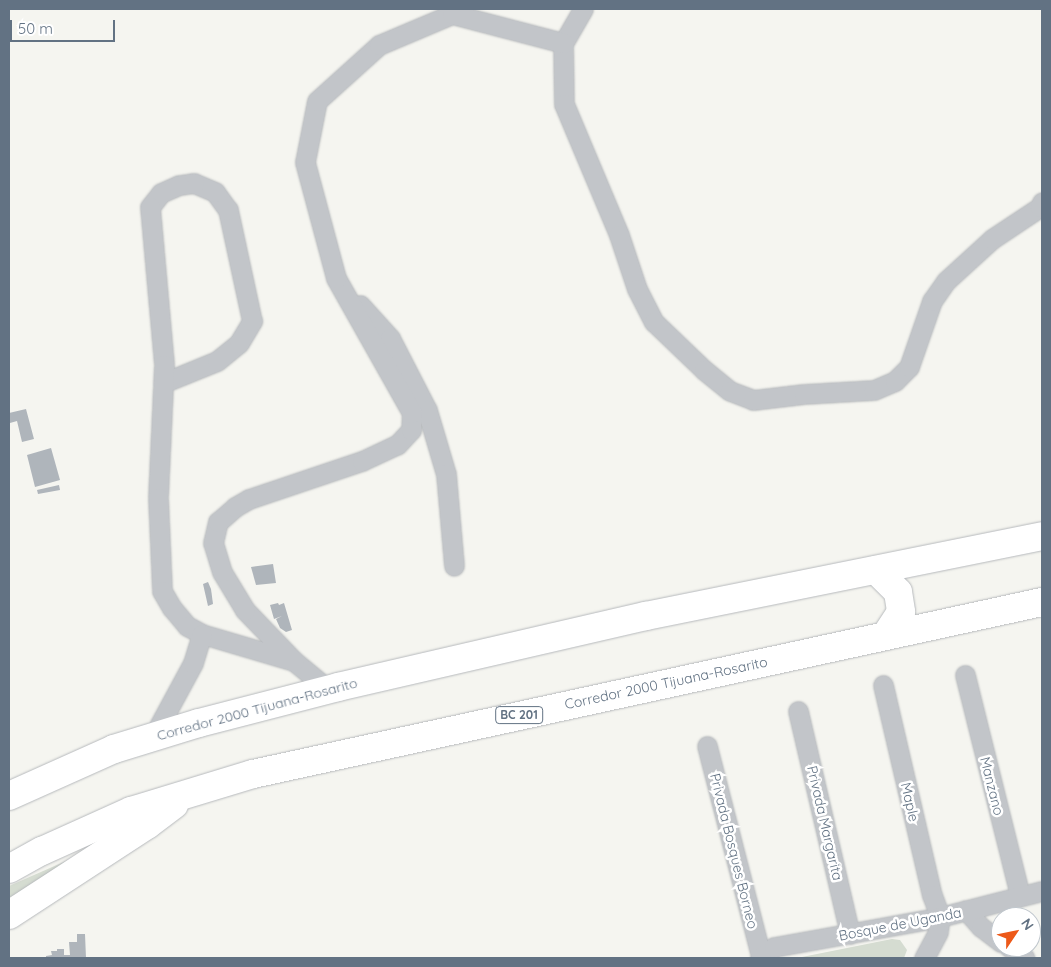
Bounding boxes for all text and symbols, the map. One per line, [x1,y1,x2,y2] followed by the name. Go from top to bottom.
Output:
[12,10,118,42] scale bar
[18,19,53,38] text: 50 m
[563,653,769,713] street label: Corredor 2000 Tijuana-Rosarito
[155,674,359,744] street label: Corredor 2000 Tijuana-Rosarito
[494,706,544,724] road number: BC 201
[977,755,1007,817] street label: Manzano
[804,764,846,882] street label: Privada Margarita
[707,772,761,930] street label: Privada Bosques Borneo
[897,781,923,823] street label: Maple
[837,904,963,944] street label: Bosque de Uganda
[991,907,1041,957] north arrow
[1017,915,1038,933] text: N

